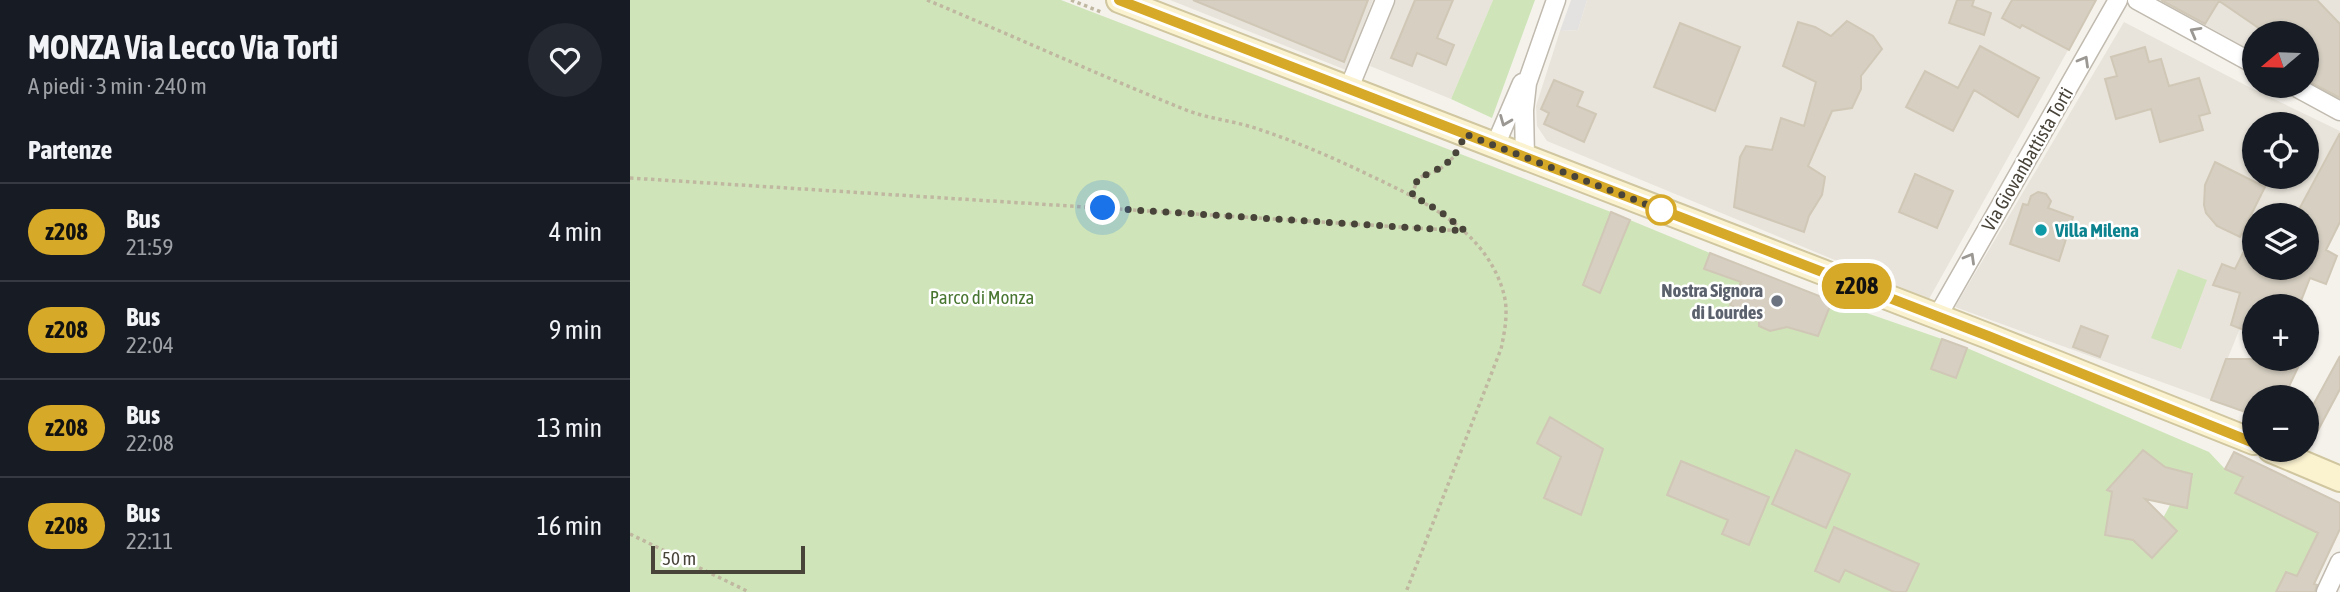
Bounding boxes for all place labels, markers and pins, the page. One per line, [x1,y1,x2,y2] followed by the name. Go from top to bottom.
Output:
[1646,195,1676,225] unlabelled marker
[2054,219,2139,241] place label: Villa Milena
[2033,222,2049,238] marker: Villa Milena
[1661,279,1763,323] place label: Nostra Signora di Lourdes
[1769,293,1785,309] marker: Nostra Signora di Lourdes

